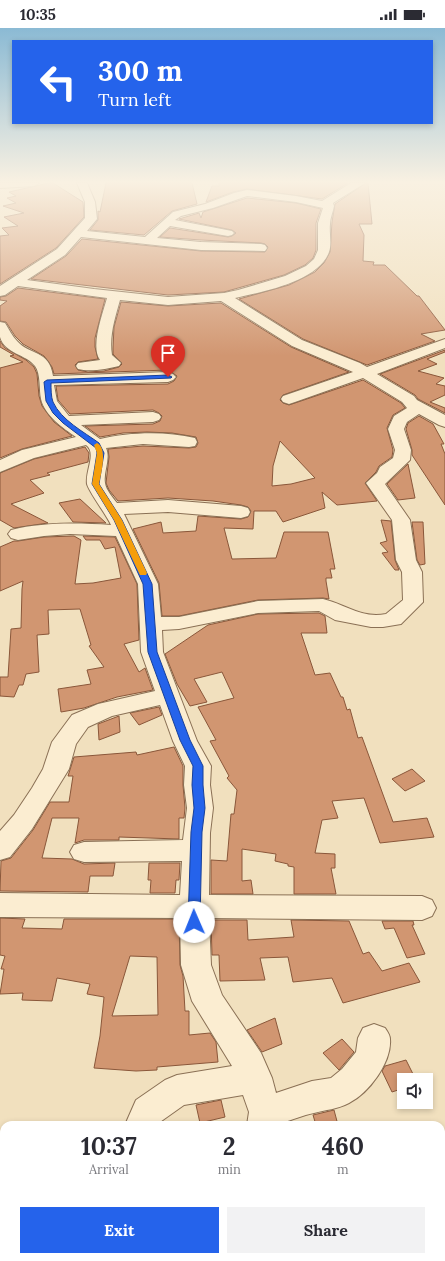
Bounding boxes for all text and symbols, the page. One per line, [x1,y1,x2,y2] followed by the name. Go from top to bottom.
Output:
[20,5,56,24] text: 10:35
[98,53,182,89] text: 300 m
[32,56,84,108] icon: left
[98,88,171,111] text: Turn left
[151,336,185,377] pin
[157,342,179,364] icon: arrive
[173,901,215,943] position arrow
[397,1073,433,1109] map controls
[397,1073,433,1109] button: sound
[81,1131,137,1162] text: 10:37
[223,1131,236,1162] text: 2
[322,1131,364,1162] text: 460
[89,1161,129,1178] text: Arrival
[218,1161,241,1178] text: min
[337,1161,349,1178] text: m
[20,1207,219,1253] button: Exit
[227,1207,425,1253] button: Share

